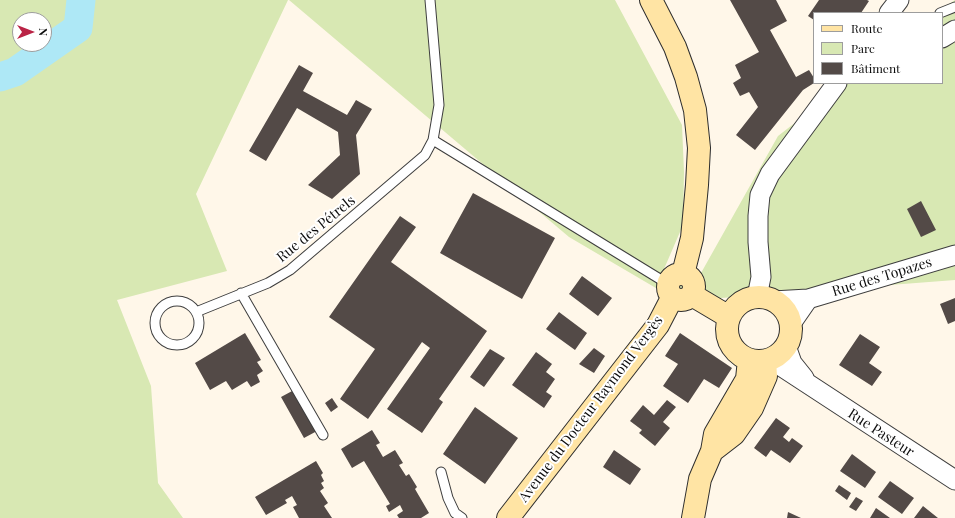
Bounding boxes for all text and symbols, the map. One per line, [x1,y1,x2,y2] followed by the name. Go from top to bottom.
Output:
[12,12,52,52] north arrow
[813,12,943,84] legend
[851,20,883,36] text: Route
[36,28,51,36] text: N
[851,40,875,56] text: Parc
[851,60,900,76] text: Bâtiment
[273,192,359,266] street label: Rue des Pétrels
[830,254,934,300] street label: Rue des Topazes
[515,313,667,505] street label: Avenue du Docteur Raymond Vergès
[845,405,917,461] street label: Rue Pasteur

